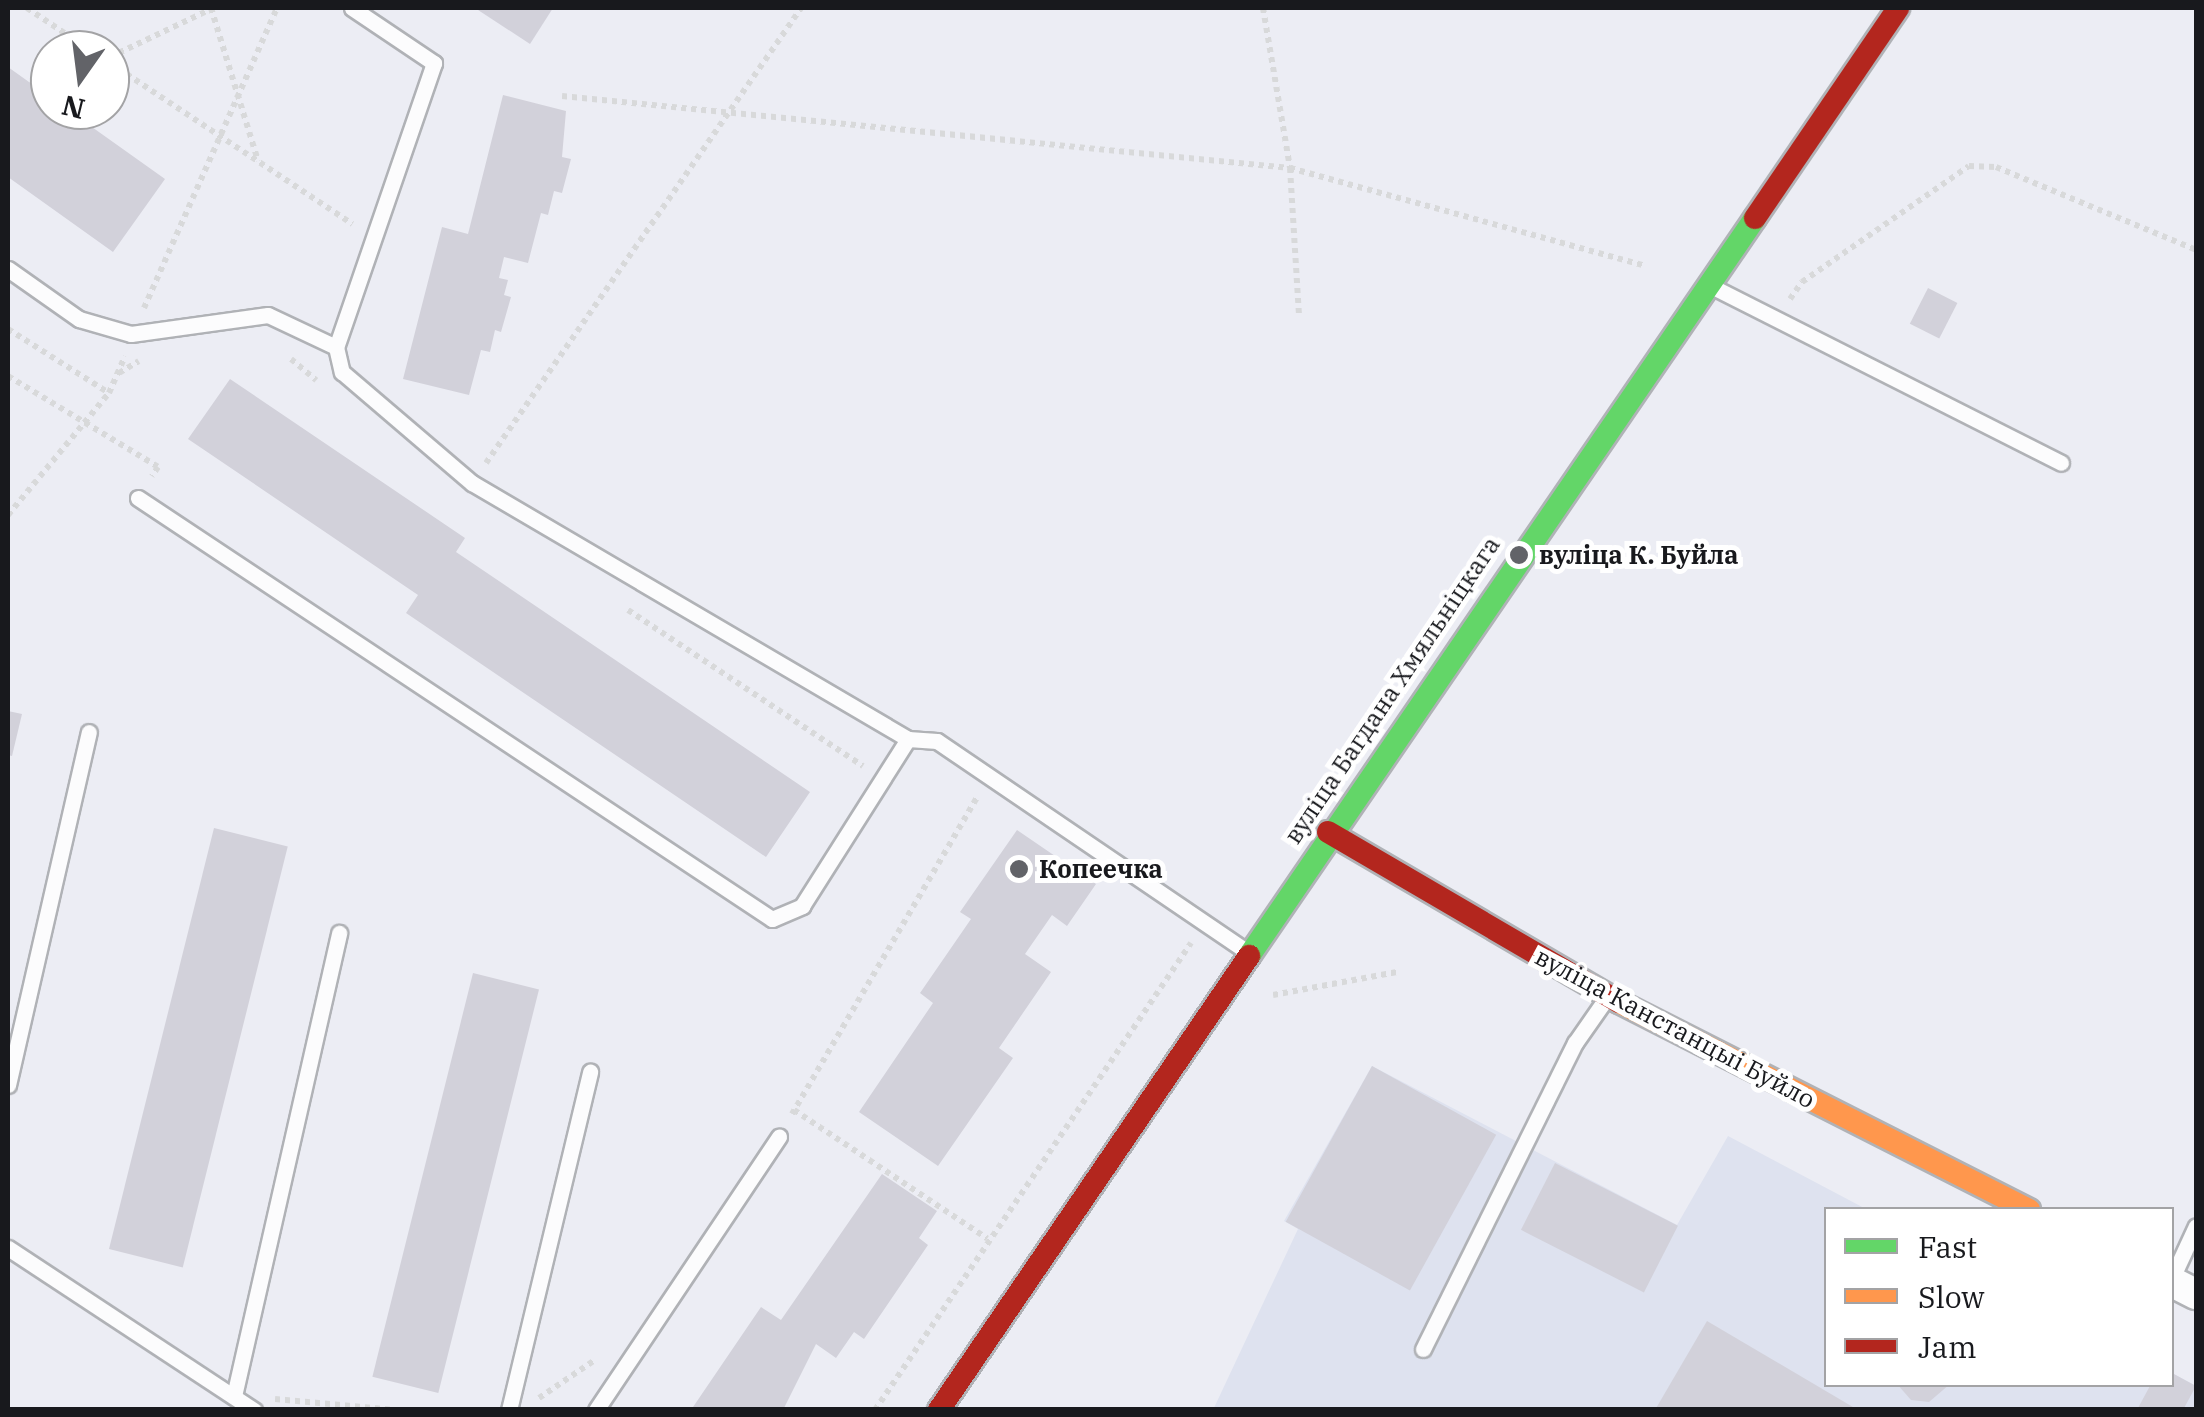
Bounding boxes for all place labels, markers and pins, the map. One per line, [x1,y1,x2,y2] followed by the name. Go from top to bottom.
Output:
[1539,540,1738,570] place label: вуліца К. Буйла
[1508,544,1530,566] marker: вуліца К. Буйла
[1039,854,1163,884] place label: Копеечка
[1008,858,1030,880] marker: Копеечка

